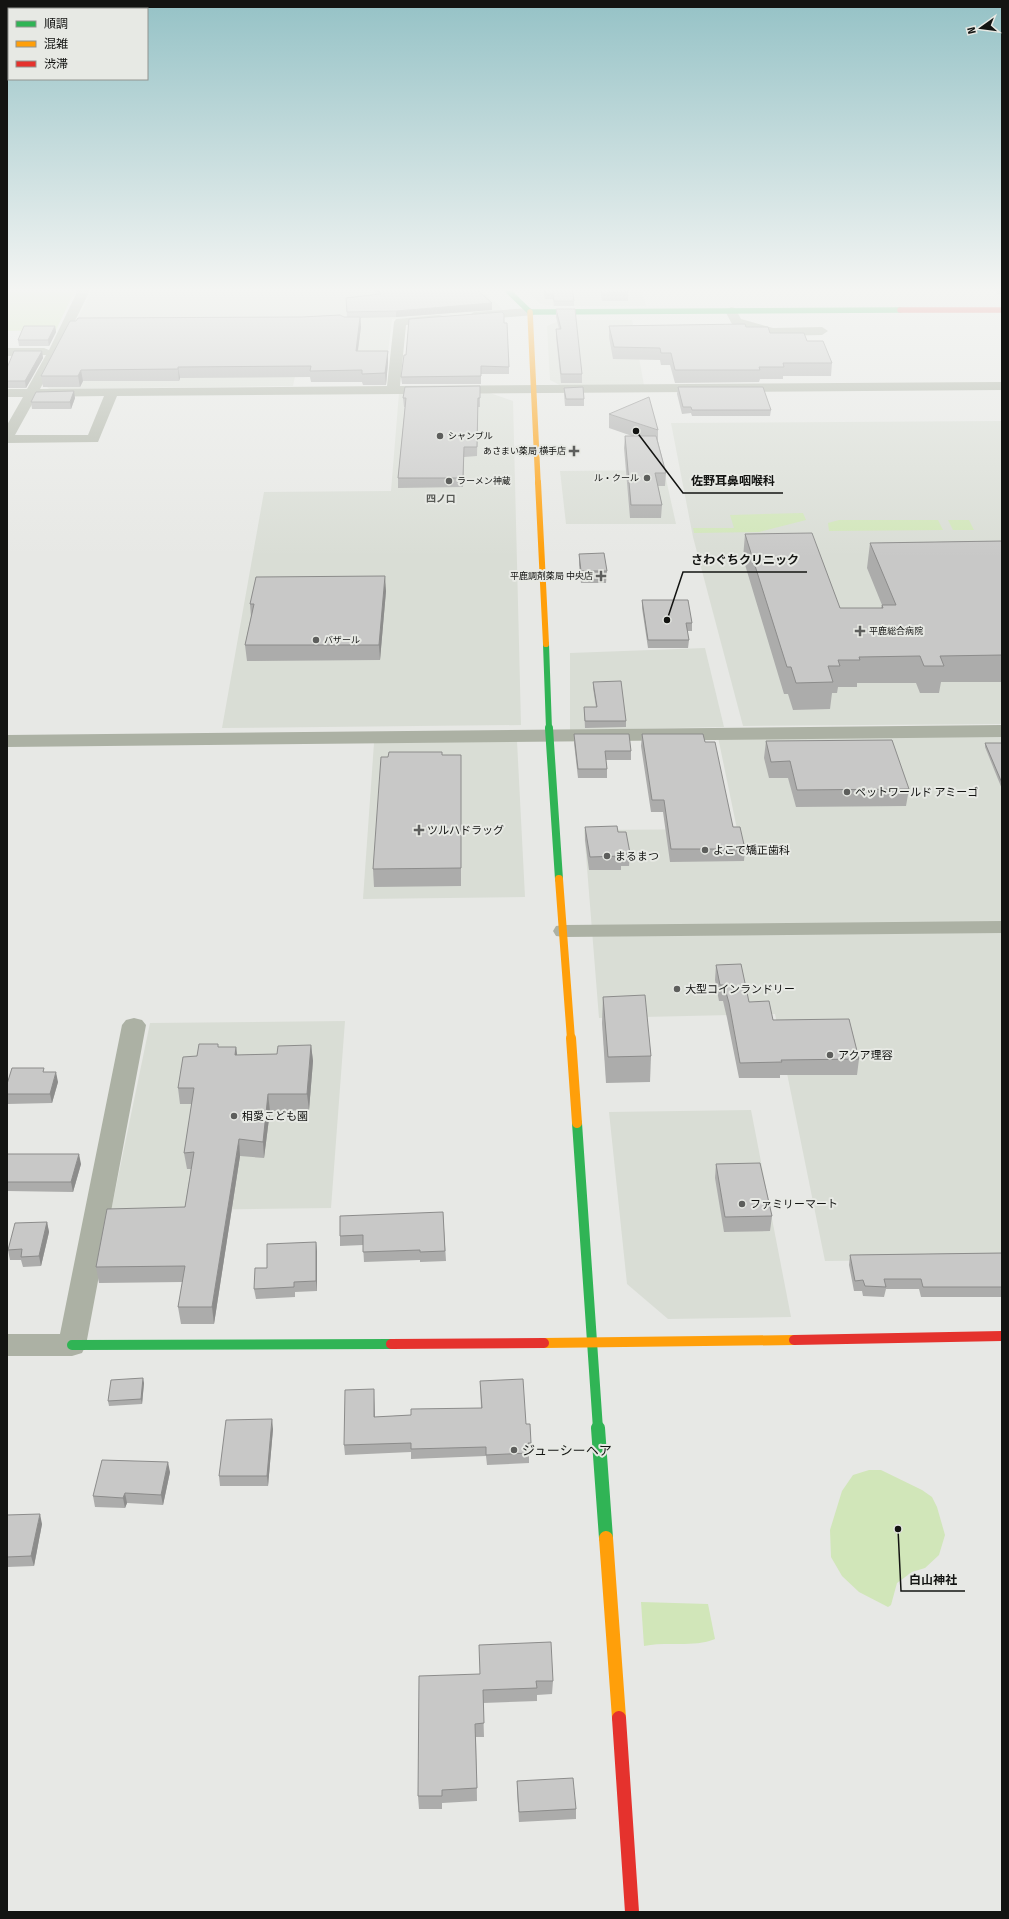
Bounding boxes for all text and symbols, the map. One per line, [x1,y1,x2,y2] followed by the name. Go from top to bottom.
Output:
[8,8,148,80] legend
[961,8,1001,48] north arrow
[44,17,68,31] text: 順調
[965,26,979,35] text: N
[44,37,68,51] text: 混雑
[44,57,68,71] text: 渋滞
[435,431,445,441] marker: シャンブル
[448,431,493,441] place label: シャンブル
[483,446,566,456] place label: あさまい薬局 横手店
[569,446,579,456] marker: あさまい薬局 横手店
[683,469,783,493] callout: 佐野耳鼻咽喉科
[594,473,639,483] place label: ル・クール
[642,473,652,483] marker: ル・クール
[691,474,775,488] text: 佐野耳鼻咽喉科
[444,476,454,486] marker: ラーメン神蔵
[457,476,511,486] place label: ラーメン神蔵
[426,493,456,505] district label: 四ノ口
[683,548,807,572] callout: さわぐちクリニック
[691,553,799,567] text: さわぐちクリニック
[510,571,593,581] place label: 平鹿調剤薬局 中央店
[596,571,606,581] marker: 平鹿調剤薬局 中央店
[854,625,866,637] marker: 平鹿総合病院
[869,626,923,636] place label: 平鹿総合病院
[311,635,321,645] marker: バザール
[324,635,360,645] place label: バザール
[855,786,978,799] place label: ペットワールド アミーゴ
[842,787,852,797] marker: ペットワールド アミーゴ
[427,824,504,837] place label: ツルハドラッグ
[414,825,424,835] marker: ツルハドラッグ
[713,844,790,857] place label: よこて矯正歯科
[700,845,710,855] marker: よこて矯正歯科
[615,850,659,863] place label: まるまつ
[602,851,612,861] marker: まるまつ
[685,983,795,996] place label: 大型コインランドリー
[672,984,682,994] marker: 大型コインランドリー
[838,1049,892,1062] place label: アクア理容
[825,1050,835,1060] marker: アクア理容
[242,1110,308,1123] place label: 相愛こども園
[229,1111,239,1121] marker: 相愛こども園
[750,1198,838,1211] place label: ファミリーマート
[737,1199,747,1209] marker: ファミリーマート
[522,1443,612,1458] place label: ジューシーヘア
[509,1445,519,1455] marker: ジューシーヘア
[901,1567,965,1591] callout: 白山神社
[909,1573,957,1587] text: 白山神社

